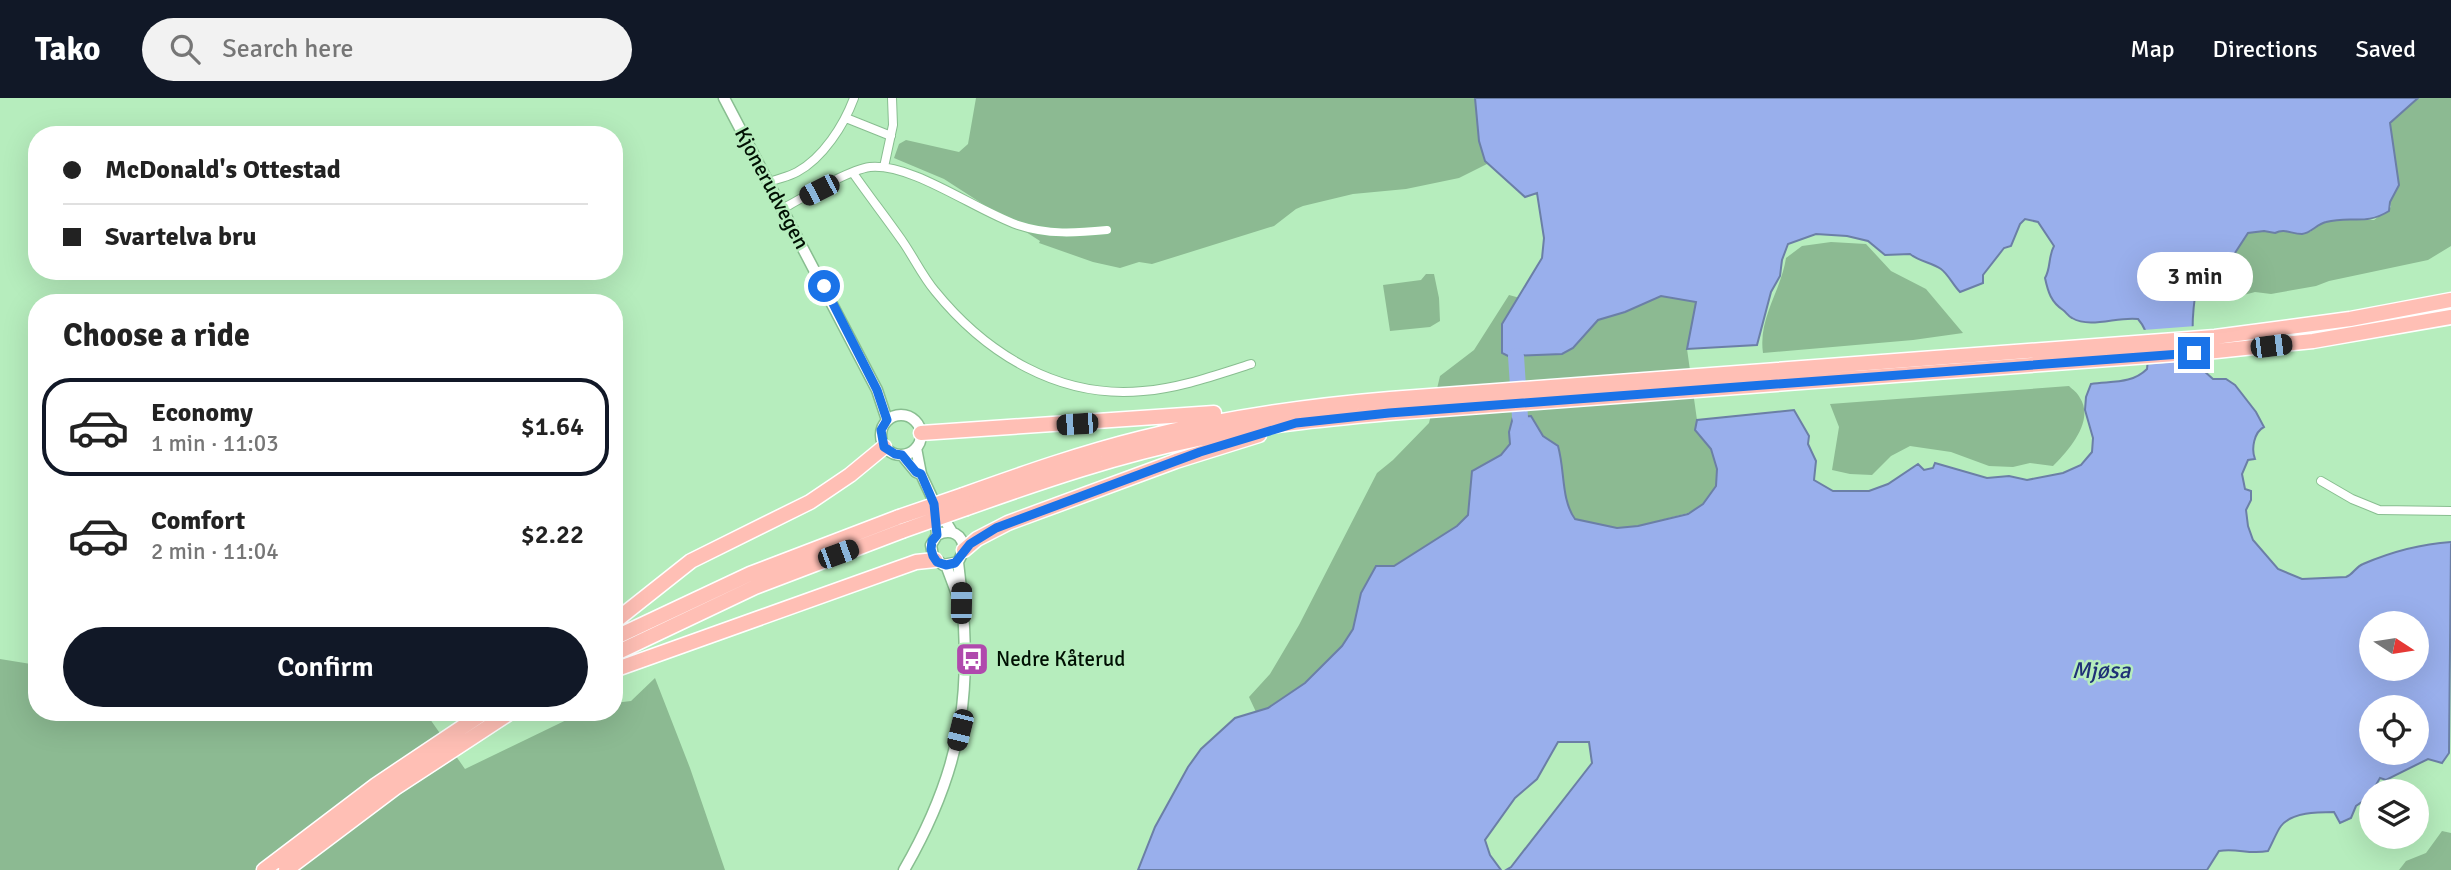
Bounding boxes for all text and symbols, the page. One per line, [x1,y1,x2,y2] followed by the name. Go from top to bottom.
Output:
[142,18,632,81] search box
[35,29,100,70] text: Tako
[166,30,204,68] icon: search
[222,33,353,65] text: Search here
[2130,34,2175,64] text: Map
[2213,34,2318,64] text: Directions
[2356,34,2416,64] text: Saved
[729,123,815,253] street label: Kjonerudvegen
[105,154,341,186] text: McDonald's Ottestad
[796,171,843,209] car
[105,221,256,253] text: Svartelva bru
[2136,252,2252,300] callout: 3 min
[2167,262,2223,291] text: 3 min
[808,270,840,302] route start
[63,316,250,355] text: Choose a ride
[2249,333,2294,359] car
[2178,337,2210,369] route end
[67,396,130,459] icon: car
[151,397,253,429] text: Economy
[521,411,584,443] text: $1.64
[1056,412,1099,436] car
[151,429,279,458] text: 1 min · 11:03
[67,504,130,567] icon: car
[151,505,245,537] text: Comfort
[521,519,584,551] text: $2.22
[151,537,279,566] text: 2 min · 11:04
[815,537,862,571] car
[951,582,972,624] car
[2359,611,2429,681] north arrow
[2359,611,2429,849] map controls
[63,627,588,707] button: Confirm
[953,640,991,678] bus stop icon: Nedre Kåterud
[996,646,1125,672] place label: Nedre Kåterud
[2072,656,2132,685] water label: Mjøsa
[2359,695,2429,765] button: locate
[945,707,976,753] car
[2359,779,2429,849] button: layers

